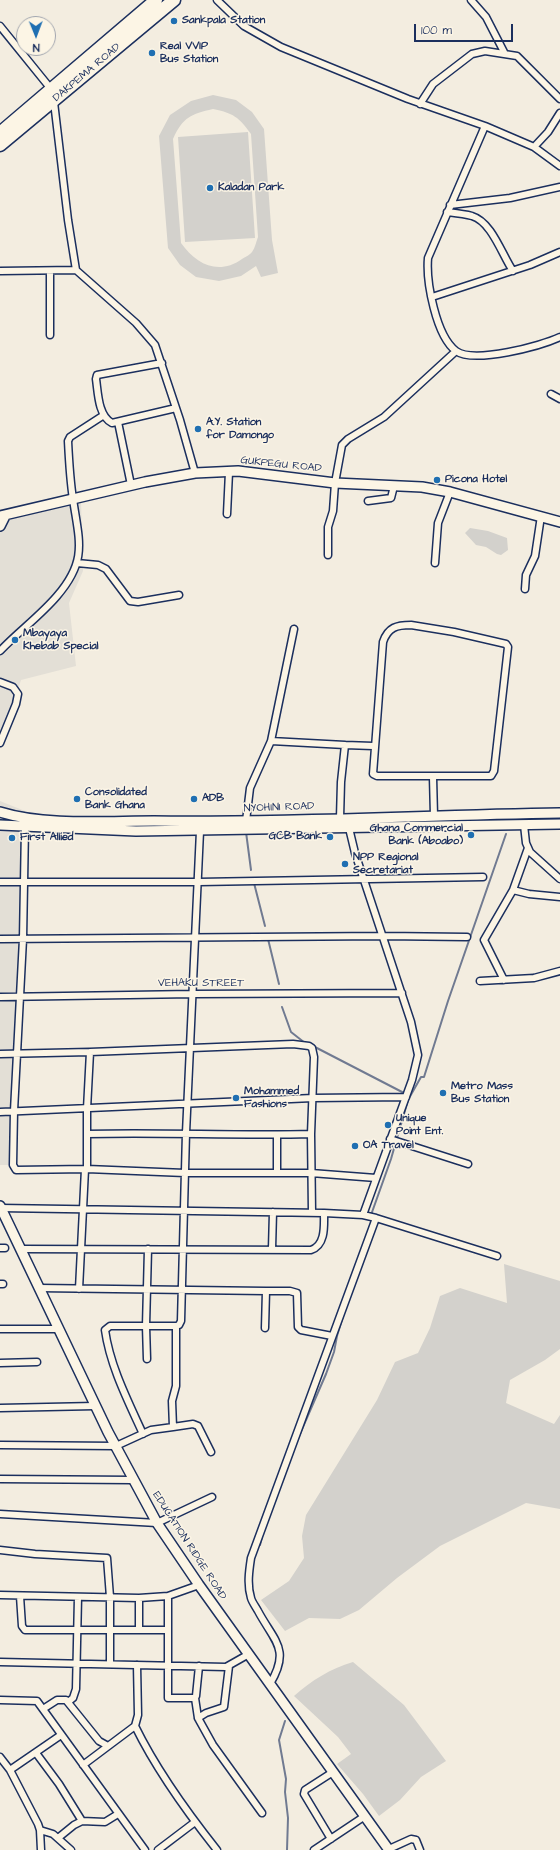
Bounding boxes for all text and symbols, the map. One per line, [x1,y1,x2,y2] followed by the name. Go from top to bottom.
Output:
[182,14,265,28] place label: Sankpala Station
[16,16,56,56] north arrow
[169,16,179,26] marker: Sankpala Station
[416,16,515,42] scale bar
[421,22,452,39] text: 100 m
[33,40,40,55] text: N
[160,40,218,66] place label: Real VVIP Bus Station
[50,41,124,105] street label: DAKPEMA ROAD
[147,48,157,58] marker: Real VVIP Bus Station
[218,181,284,195] place label: Kaladan Park
[205,183,215,193] marker: Kaladan Park
[206,416,274,442] place label: A.Y. Station for Damongo
[193,424,203,434] marker: A.Y. Station for Damongo
[240,454,322,476] street label: GUKPEGU ROAD
[445,473,507,487] place label: Picona Hotel
[432,475,442,485] marker: Picona Hotel
[23,627,99,653] place label: Mbayaya Khebab Special
[10,635,20,645] marker: Mbayaya Khebab Special
[85,786,147,812] place label: Consolidated Bank Ghana
[202,792,224,806] place label: ADB
[72,794,82,804] marker: Consolidated Bank Ghana
[189,794,199,804] marker: ADB
[243,800,315,816] street label: NYOHINI ROAD
[370,822,463,848] place label: Ghana Commercial Bank (Aboabo)
[269,830,322,844] place label: GCB Bank
[466,830,476,840] marker: Ghana Commercial Bank (Aboabo)
[20,831,73,845] place label: First Allied
[325,832,335,842] marker: GCB Bank
[7,833,17,843] marker: First Allied
[353,851,418,877] place label: NPP Regional Secretariat
[340,859,350,869] marker: NPP Regional Secretariat
[158,977,244,991] street label: VEHAKU STREET
[451,1080,513,1106] place label: Metro Mass Bus Station
[244,1085,299,1111] place label: Mohammed Fashions
[438,1088,448,1098] marker: Metro Mass Bus Station
[231,1093,241,1103] marker: Mohammed Fashions
[396,1112,443,1138] place label: Unique Point Ent.
[383,1120,393,1130] marker: Unique Point Ent.
[363,1139,414,1153] place label: OA Travel
[350,1141,360,1151] marker: OA Travel
[149,1489,229,1603] street label: EDUCATION RIDGE ROAD

